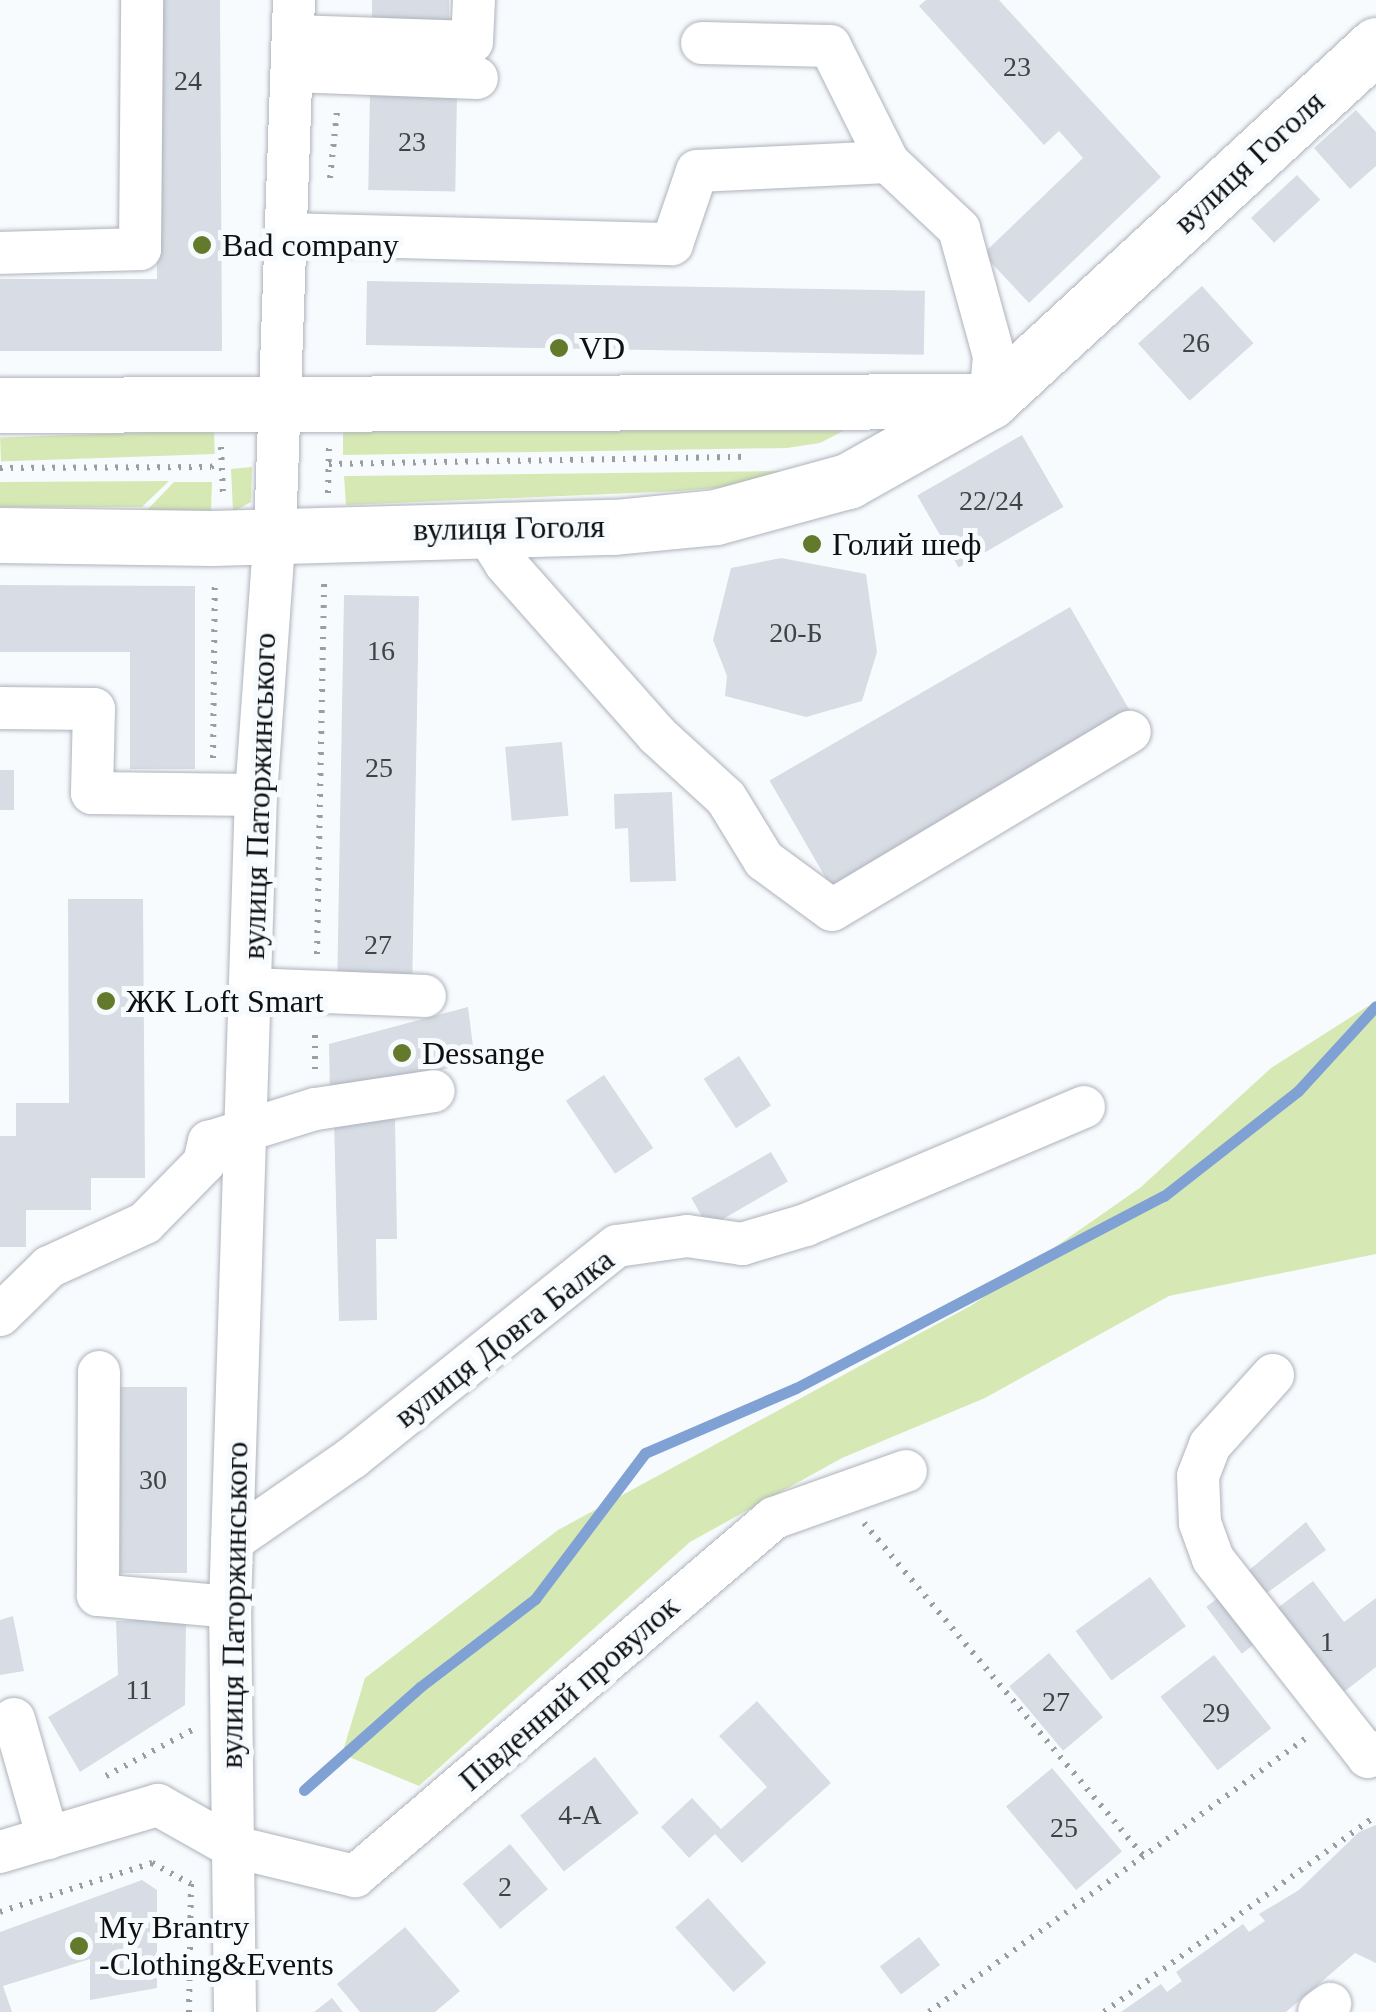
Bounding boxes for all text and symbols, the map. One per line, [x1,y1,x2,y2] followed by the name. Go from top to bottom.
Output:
[1003,50,1031,84] house number: 23
[174,64,202,98] house number: 24
[1166,83,1332,241] street label: вулиця Гоголя
[398,125,426,159] house number: 23
[222,226,399,264] place label: Bad company
[191,234,213,256] marker: Bad company
[1182,326,1210,360] house number: 26
[579,329,625,367] place label: VD
[548,337,570,359] marker: VD
[959,484,1023,518] house number: 22/24
[413,507,605,549] street label: вулиця Гоголя
[832,525,981,563] place label: Голий шеф
[801,533,823,555] marker: Голий шеф
[769,616,823,650] house number: 20-Б
[234,632,284,960] street label: вулиця Паторжинського
[367,634,395,668] house number: 16
[365,751,393,785] house number: 25
[364,928,392,962] house number: 27
[126,982,324,1020] place label: ЖК Loft Smart
[95,990,117,1012] marker: ЖК Loft Smart
[422,1034,545,1072] place label: Dessange
[391,1042,413,1064] marker: Dessange
[387,1240,621,1436] street label: вулиця Довга Балка
[212,1441,256,1769] street label: вулиця Паторжинського
[139,1463,167,1497] house number: 30
[451,1587,687,1799] street label: Південний провулок
[1320,1625,1334,1659] house number: 1
[126,1673,152,1707] house number: 11
[1042,1685,1070,1719] house number: 27
[1202,1696,1230,1730] house number: 29
[558,1798,602,1832] house number: 4-А
[1050,1811,1078,1845] house number: 25
[498,1870,512,1904] house number: 2
[99,1909,334,1984] place label: My Brantry -Clothing&Events
[68,1935,90,1957] marker: My Brantry -Clothing&Events

